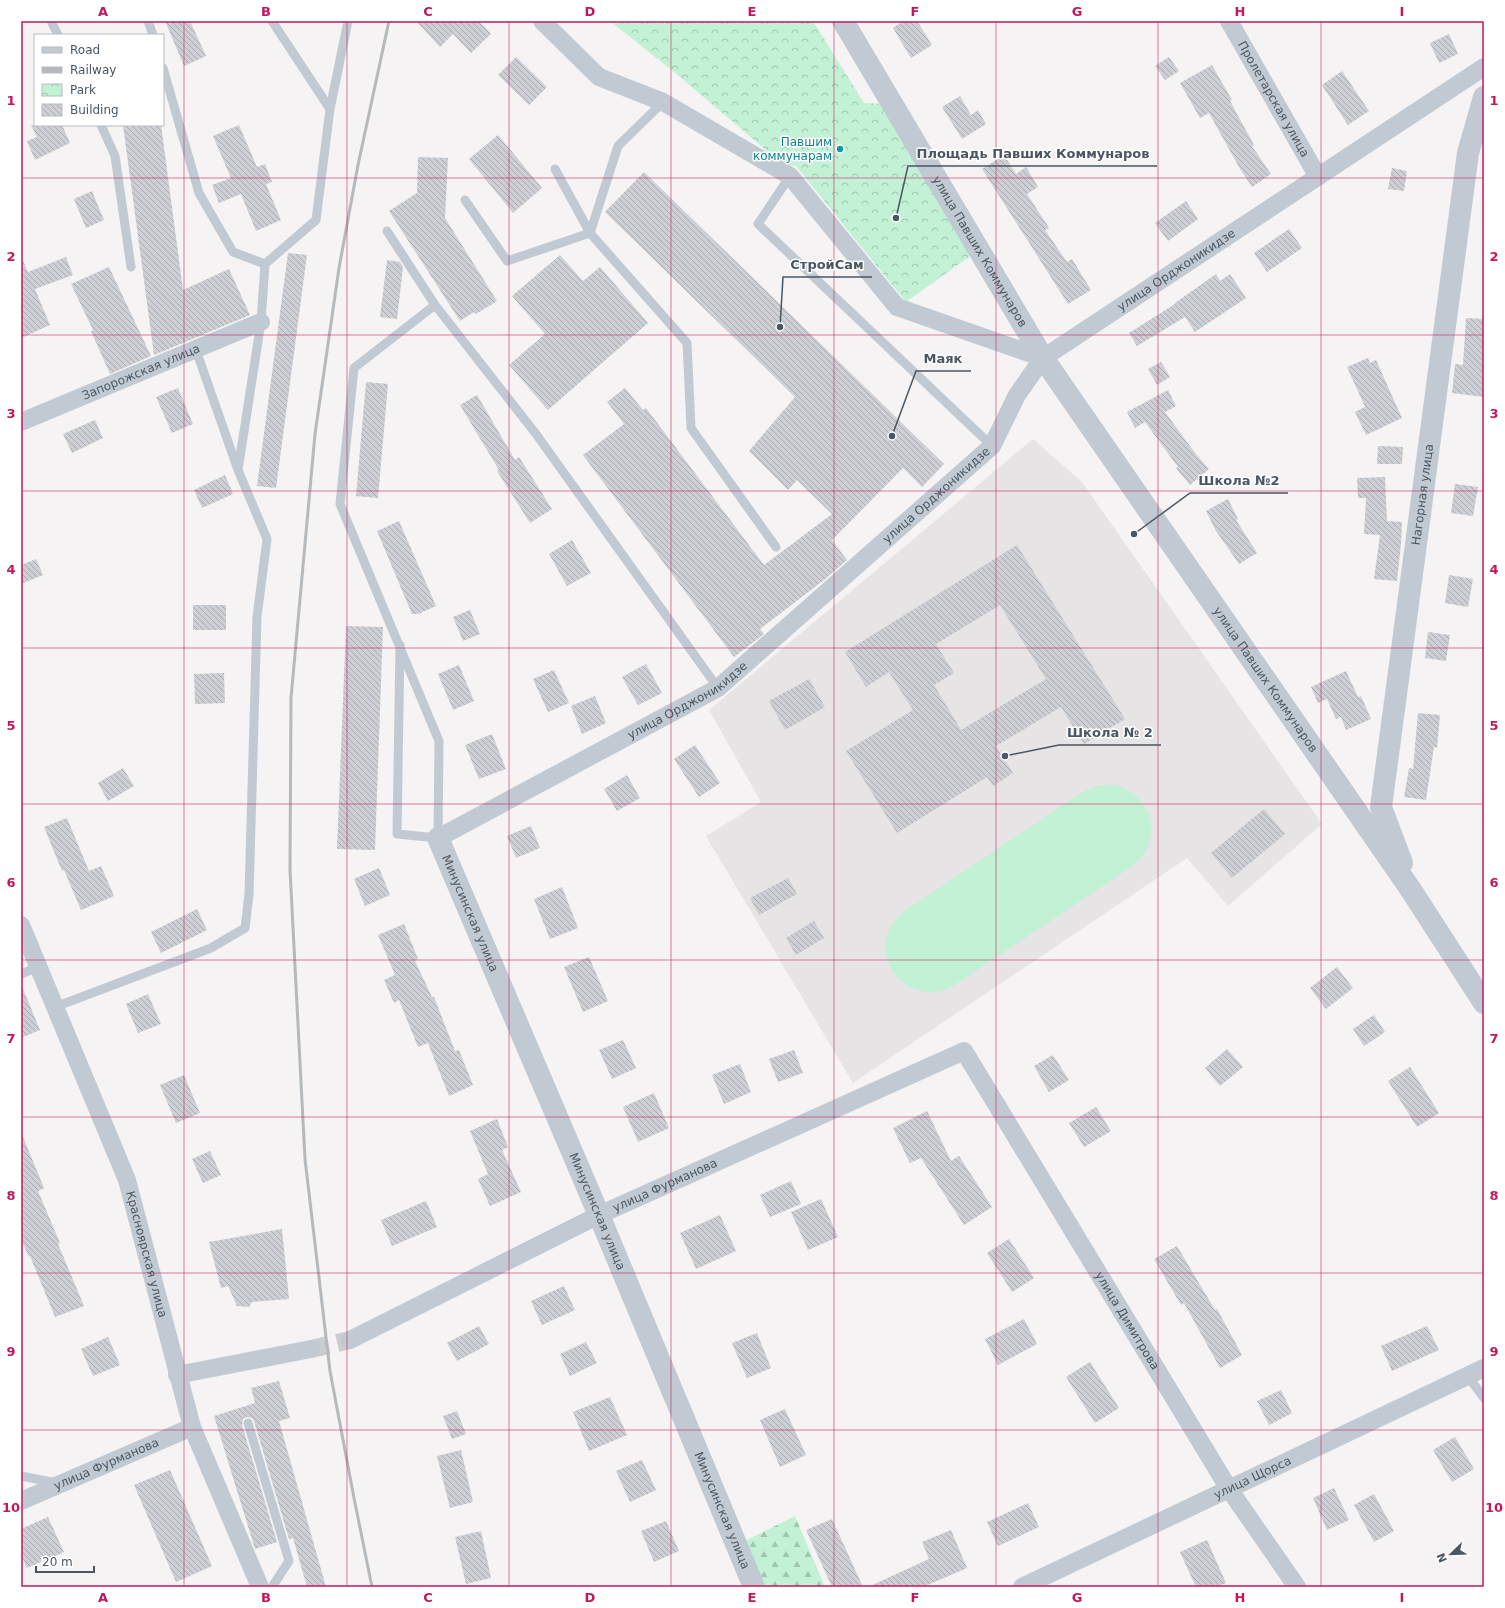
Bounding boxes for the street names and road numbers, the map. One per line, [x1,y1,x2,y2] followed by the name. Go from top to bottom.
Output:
[1235,39,1312,160] street label: Пролетарская улица
[929,173,1030,330] street label: улица Павших Коммунаров
[1115,226,1238,314] street label: улица Орджоникидзе
[80,341,202,403] street label: Запорожская улица
[1409,443,1436,546] street label: Нагорная улица
[880,444,993,546] street label: улица Орджоникидзе
[1210,604,1321,755] street label: улица Павших Коммунаров
[625,659,750,742] street label: улица Орджоникидзе
[439,853,501,974] street label: Минусинская улица
[566,1151,628,1272] street label: Минусинская улица
[611,1156,719,1215] street label: улица Фурманова
[123,1189,170,1319] street label: Красноярская улица
[1092,1269,1162,1372] street label: улица Димитрова
[52,1435,161,1493] street label: улица Фурманова
[691,1450,753,1571] street label: Минусинская улица
[1211,1453,1293,1502] street label: улица Щорса

